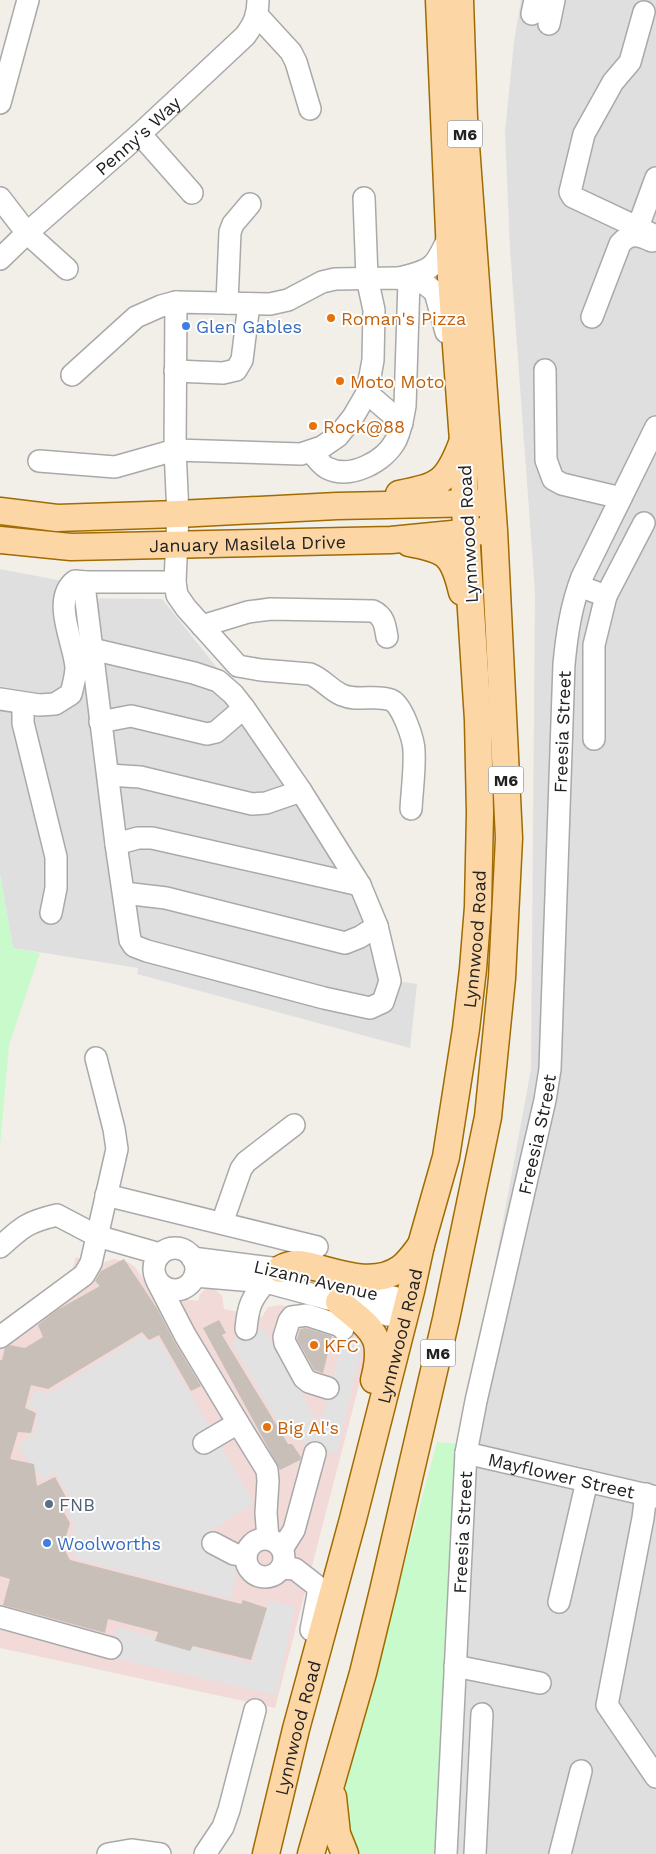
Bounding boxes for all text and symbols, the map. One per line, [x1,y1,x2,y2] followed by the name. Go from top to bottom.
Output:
[91,91,185,179] street label: Penny's Way
[448,120,482,148] road number: M6
[341,308,466,329] place label: Roman's Pizza
[325,312,337,324] marker: Roman's Pizza
[196,316,302,337] place label: Glen Gables
[180,320,192,332] marker: Glen Gables
[350,371,445,392] place label: Moto Moto
[334,375,346,387] marker: Moto Moto
[323,416,405,437] place label: Rock@88
[307,420,319,432] marker: Rock@88
[454,464,482,604] street label: Lynnwood Road
[149,530,346,556] street label: January Masilela Drive
[549,670,574,793] street label: Freesia Street
[488,766,524,794] road number: M6
[458,870,489,1009] street label: Lynnwood Road
[513,1072,560,1196] street label: Freesia Street
[252,1256,380,1304] street label: Lizann Avenue
[372,1266,426,1406] street label: Lynnwood Road
[324,1335,359,1356] place label: KFC
[308,1339,320,1351] marker: KFC
[420,1340,456,1366] road number: M6
[277,1417,339,1438] place label: Big Al's
[261,1421,273,1433] marker: Big Al's
[486,1448,637,1502] street label: Mayflower Street
[449,1470,476,1594] street label: Freesia Street
[59,1494,95,1515] place label: FNB
[43,1498,55,1510] marker: FNB
[57,1533,161,1554] place label: Woolworths
[41,1537,53,1549] marker: Woolworths
[270,1658,325,1797] street label: Lynnwood Road

